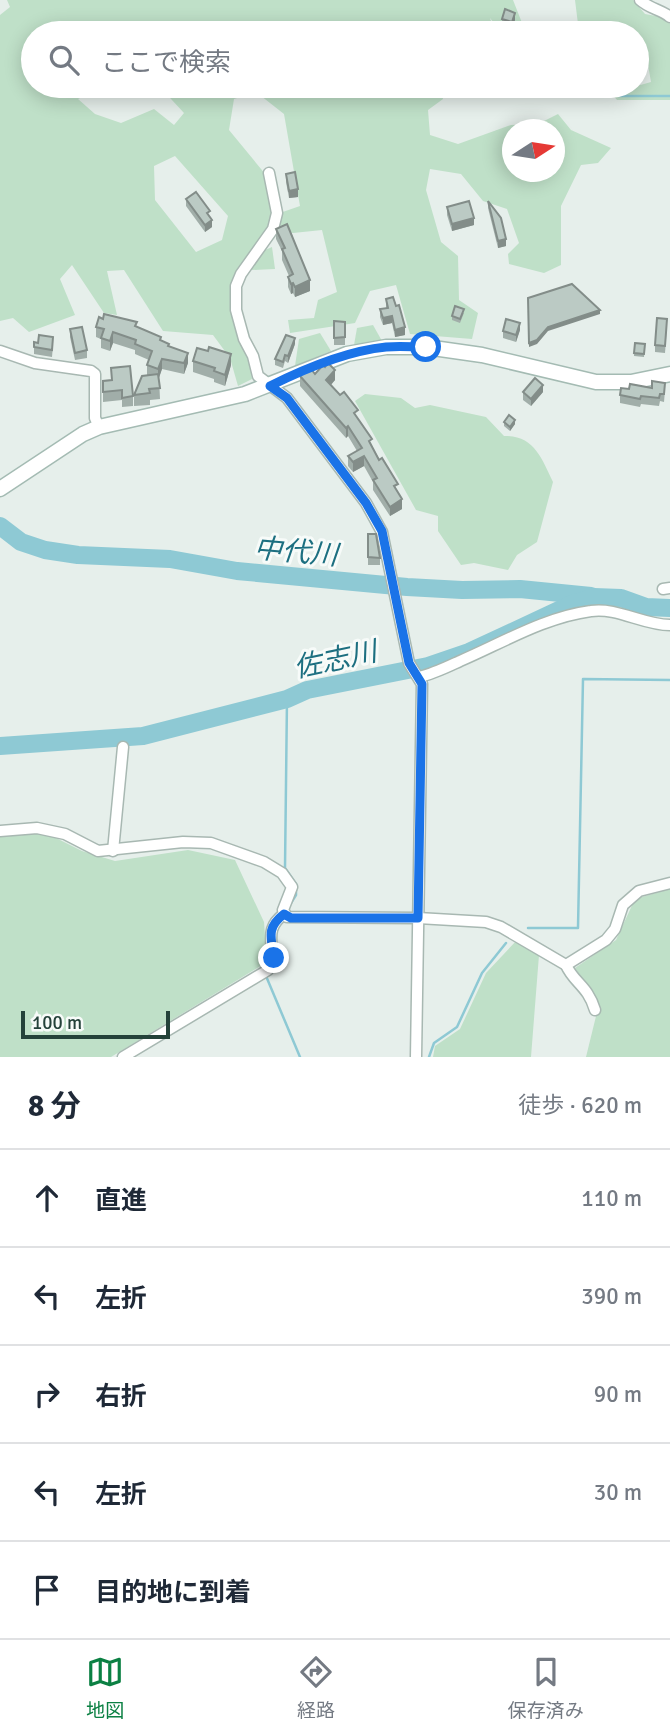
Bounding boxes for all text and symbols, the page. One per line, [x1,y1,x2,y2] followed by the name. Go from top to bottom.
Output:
[21,21,649,98] search box
[45,41,83,79] icon: search
[101,47,231,79] text: ここで検索
[502,119,565,182] north arrow
[410,331,441,362] route start
[253,531,342,573] water label: 中代川
[291,634,383,685] water label: 佐志川
[258,942,289,973] route end
[21,1008,170,1040] scale bar
[32,1011,82,1035] text: 100 m
[28,1088,81,1125] text: 8 分
[518,1091,642,1120] text: 徒歩 · 620 m
[28,1179,66,1217] icon: ahead
[581,1184,642,1213] text: 110 m
[95,1185,147,1217] text: 直進
[28,1277,66,1315] icon: left
[581,1282,642,1311] text: 390 m
[95,1283,147,1315] text: 左折
[28,1375,66,1413] icon: right
[594,1380,642,1409] text: 90 m
[95,1381,147,1413] text: 右折
[28,1473,66,1511] icon: left
[594,1478,642,1507] text: 30 m
[95,1479,147,1511] text: 左折
[28,1571,66,1609] icon: arrive
[95,1577,251,1609] text: 目的地に到着
[86,1653,124,1723] tab: 地図
[297,1653,335,1723] tab: 経路
[508,1653,584,1723] tab: 保存済み

